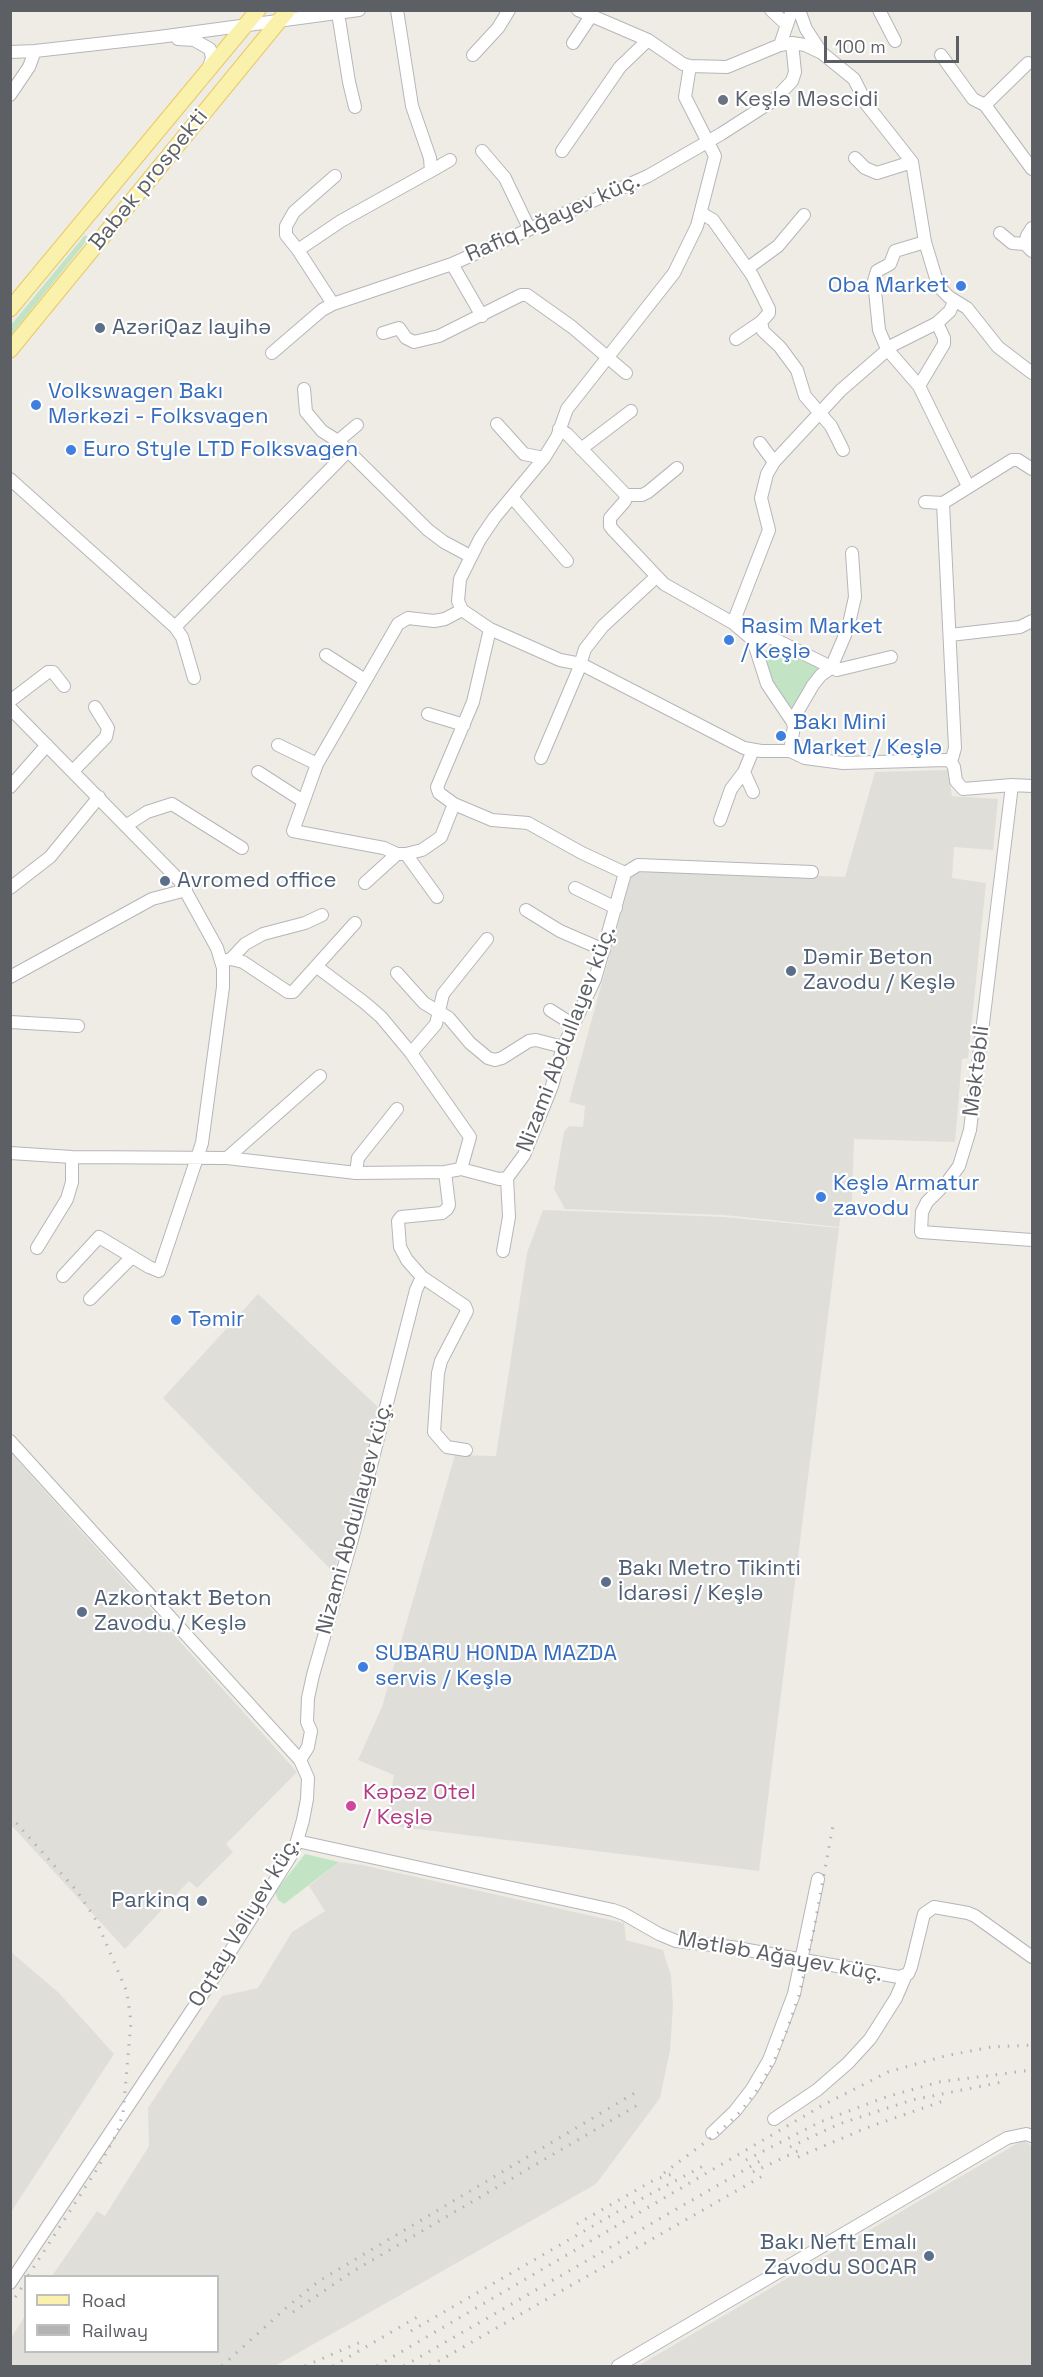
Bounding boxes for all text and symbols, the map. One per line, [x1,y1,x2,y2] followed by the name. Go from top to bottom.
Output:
[827,24,962,62] scale bar
[835,35,886,58] text: 100 m
[735,87,878,113] place label: Keşlə Məscidi
[716,93,730,107] marker: Keşlə Məscidi
[84,104,214,256] street label: Babək prospekti
[462,168,644,268] street label: Rafiq Ağayev küç.
[828,273,949,299] place label: Oba Market
[954,279,968,293] marker: Oba Market
[112,315,271,341] place label: AzəriQaz layihə
[93,321,107,335] marker: AzəriQaz layihə
[48,379,268,430] place label: Volkswagen Bakı Mərkəzi - Folksvagen
[29,398,43,412] marker: Volkswagen Bakı Mərkəzi - Folksvagen
[83,437,358,463] place label: Euro Style LTD Folksvagen
[64,443,78,457] marker: Euro Style LTD Folksvagen
[741,614,883,666] place label: Rasim Market / Keşlə
[722,633,736,647] marker: Rasim Market / Keşlə
[793,710,942,762] place label: Bakı Mini Market / Keşlə
[774,729,788,743] marker: Bakı Mini Market / Keşlə
[177,868,337,894] place label: Avromed office
[158,874,172,888] marker: Avromed office
[512,922,622,1156] street label: Nizami Abdullayev küç.
[803,945,956,996] place label: Dəmir Beton Zavodu / Keşlə
[784,964,798,978] marker: Dəmir Beton Zavodu / Keşlə
[958,1024,996,1118] street label: Məktəbli
[833,1171,980,1222] place label: Keşlə Armatur zavodu
[814,1190,828,1204] marker: Keşlə Armatur zavodu
[188,1307,244,1333] place label: Təmir
[169,1313,183,1327] marker: Təmir
[311,1399,399,1637] street label: Nizami Abdullayev küç.
[618,1556,801,1608] place label: Bakı Metro Tikinti İdarəsi / Keşlə
[599,1575,613,1589] marker: Bakı Metro Tikinti İdarəsi / Keşlə
[94,1586,272,1638] place label: Azkontakt Beton Zavodu / Keşlə
[75,1605,89,1619] marker: Azkontakt Beton Zavodu / Keşlə
[375,1641,617,1693] place label: SUBARU HONDA MAZDA servis / Keşlə
[356,1660,370,1674] marker: SUBARU HONDA MAZDA servis / Keşlə
[363,1780,476,1832] place label: Kəpəz Otel / Keşlə
[344,1799,358,1813] marker: Kəpəz Otel / Keşlə
[184,1832,306,2012] street label: Oqtay Vəliyev küç.
[111,1888,190,1914] place label: Parkinq
[195,1894,209,1908] marker: Parkinq
[675,1926,885,1988] street label: Mətləb Ağayev küç.
[760,2230,917,2282] place label: Bakı Neft Emalı Zavodu SOCAR
[922,2249,936,2263] marker: Bakı Neft Emalı Zavodu SOCAR
[24,2275,219,2353] legend
[82,2289,126,2312] text: Road
[82,2319,148,2342] text: Railway

